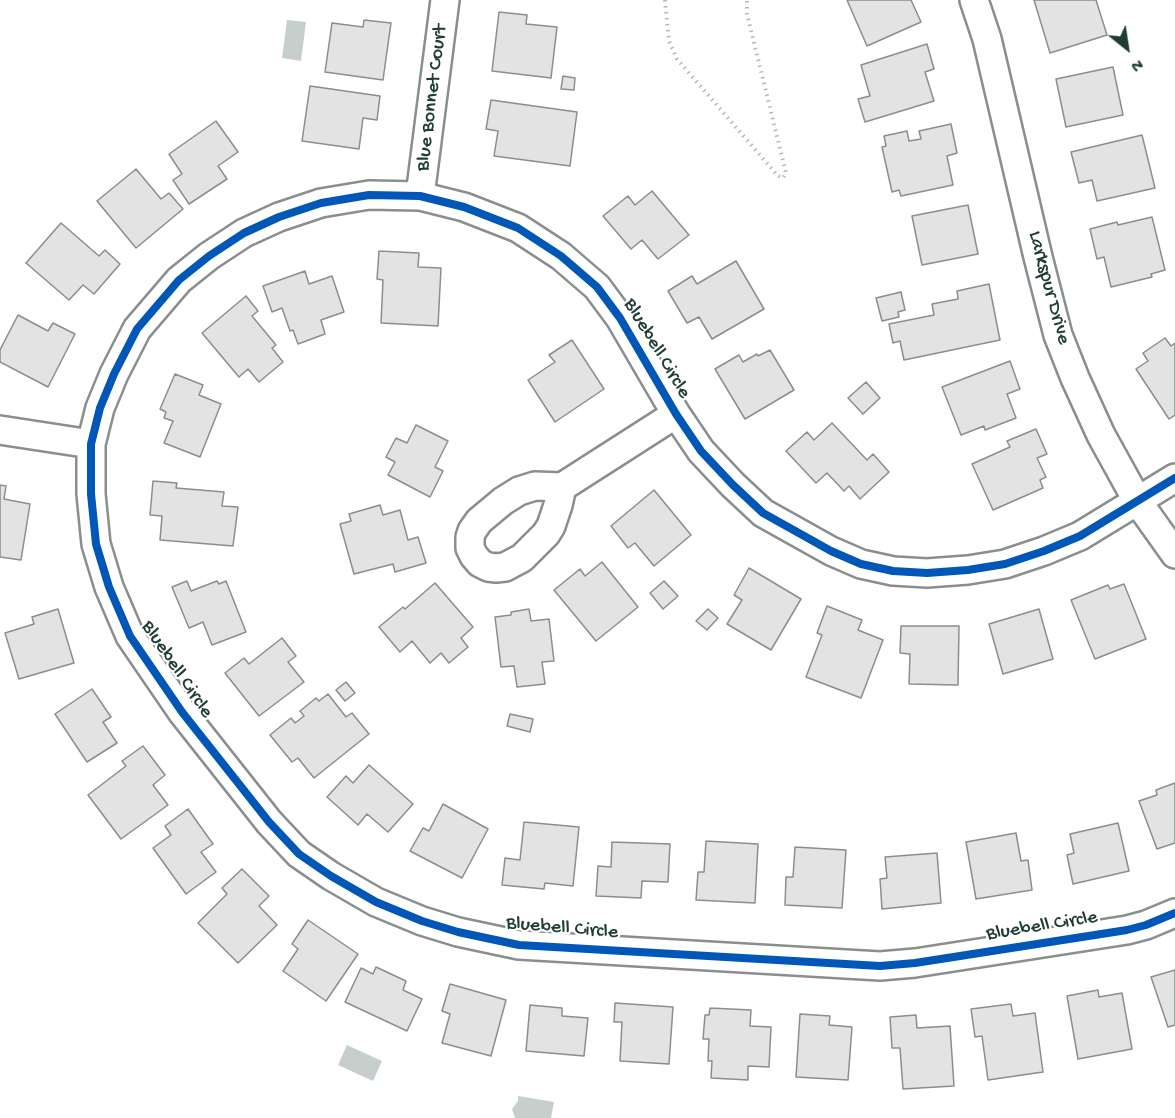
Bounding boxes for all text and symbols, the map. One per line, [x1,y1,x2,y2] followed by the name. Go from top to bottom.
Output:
[1097,18,1157,78] north arrow
[412,23,454,173] street label: Blue Bonnet Court
[1127,53,1146,75] text: N
[1021,229,1075,347] street label: Larkspur Drive
[617,295,695,403] street label: Bluebell Circle
[135,617,217,723] street label: Bluebell Circle
[985,906,1099,948] street label: Bluebell Circle
[505,912,619,946] street label: Bluebell Circle

